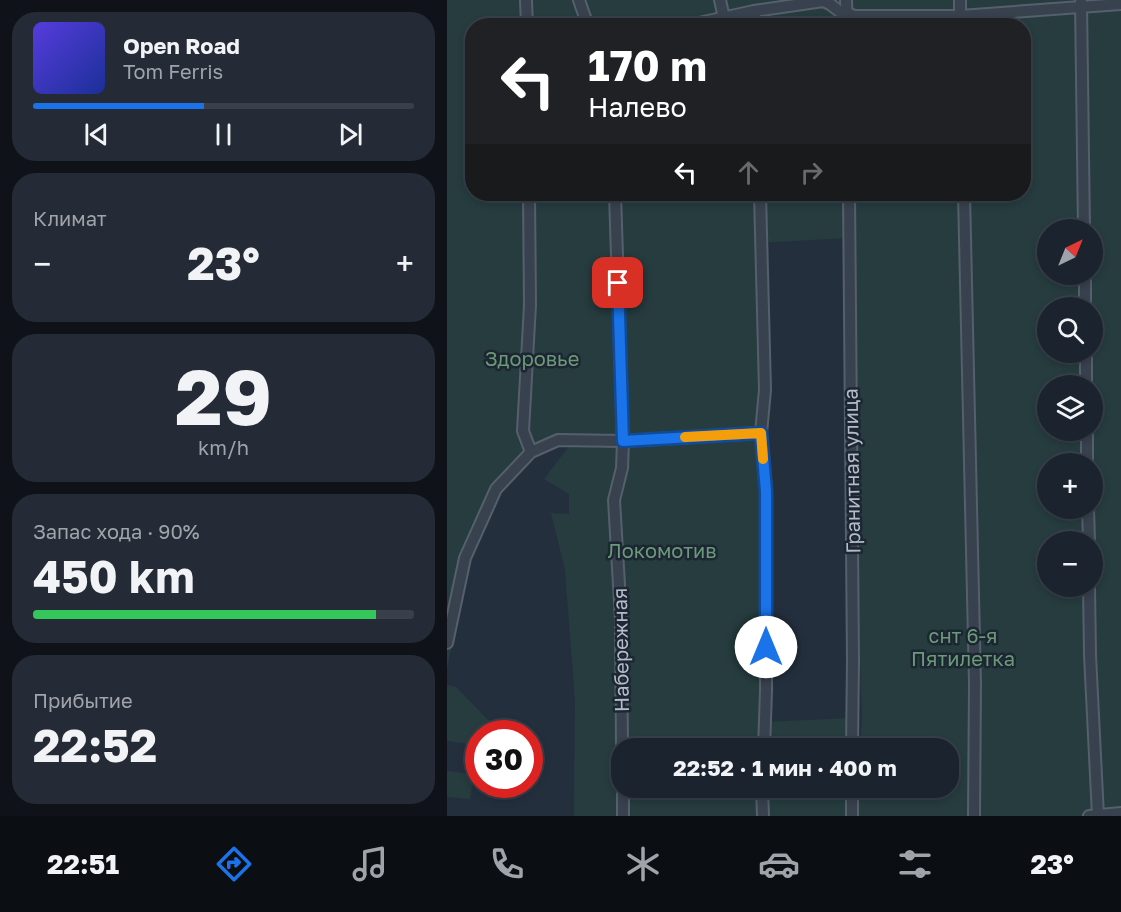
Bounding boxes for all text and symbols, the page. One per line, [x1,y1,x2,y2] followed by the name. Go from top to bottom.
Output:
[123,32,240,59] text: Open Road
[588,40,707,90] text: 170 m
[489,42,567,120] icon: left
[123,59,223,83] text: Tom Ferris
[588,91,687,123] text: Налево
[80,118,113,151] icon: previous
[207,118,240,151] icon: pause
[334,118,367,151] icon: next
[669,156,702,189] icon: left
[732,156,765,189] icon: ahead
[795,156,828,189] icon: right
[33,206,107,230] text: Климат
[1037,219,1103,285] north arrow
[1037,219,1103,597] map controls
[187,236,260,290] text: 23°
[33,244,51,283] text: −
[396,244,414,283] text: +
[592,257,643,308] pin
[601,266,634,299] icon: arrive
[1037,297,1103,363] button: search
[485,346,579,370] park label: Здоровье
[175,349,272,442] text: 29
[1037,375,1103,441] button: layers
[838,388,864,554] street label: Гранитная улица
[198,435,249,459] text: km/h
[1037,453,1103,519] button: +
[33,519,200,543] text: Запас хода · 90%
[1037,531,1103,597] button: −
[608,538,716,562] park label: Локомотив
[33,549,195,603] text: 450 km
[607,588,633,712] street label: Набережная
[734,615,798,679] position arrow
[911,623,1015,670] park label: снт 6-я Пятилетка
[33,688,133,712] text: Прибытие
[33,718,157,772] text: 22:52
[465,720,543,798] speed limit sign: 30
[673,754,897,781] text: 22:52 · 1 мин · 400 m
[213,843,255,885] icon: directions
[349,843,391,885] icon: music
[486,843,528,885] icon: phone
[622,843,664,885] icon: climate
[758,843,800,885] icon: car
[894,843,936,885] icon: filters
[47,848,119,880] text: 22:51
[1030,848,1074,880] text: 23°

